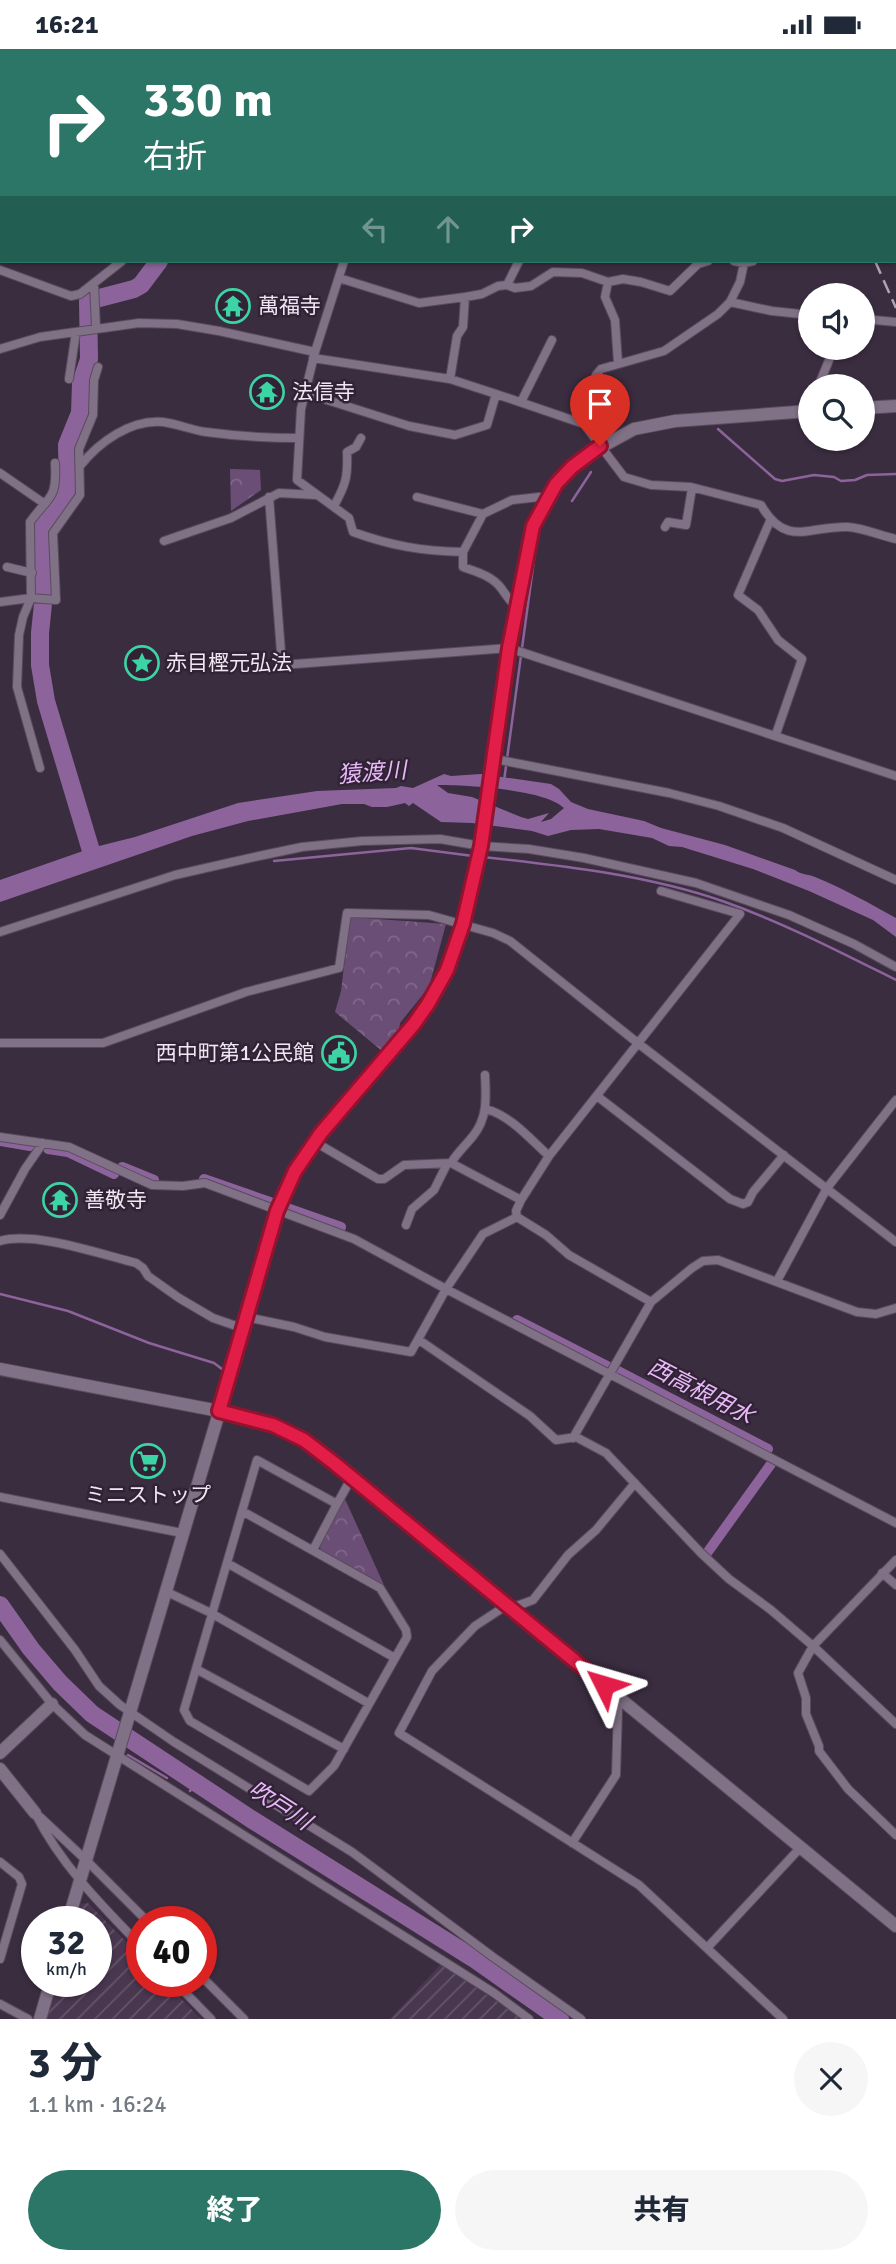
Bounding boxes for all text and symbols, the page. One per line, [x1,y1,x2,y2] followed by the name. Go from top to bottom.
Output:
[35,9,99,41] text: 16:21
[143,70,273,130] text: 330 m
[28,77,119,168] icon: right
[143,137,207,176] text: 右折
[356,210,394,248] icon: left
[429,210,467,248] icon: ahead
[502,210,540,248] icon: right
[798,283,875,451] map controls
[798,283,875,360] button: sound
[214,287,252,325] temple icon: 萬福寺
[258,293,321,319] place label: 萬福寺
[248,373,286,411] temple icon: 法信寺
[570,374,630,446] pin
[798,374,875,451] button: search
[292,379,355,405] place label: 法信寺
[581,385,619,423] icon: arrive
[123,644,161,682] place icon: 赤目樫元弘法
[166,650,292,676] place label: 赤目樫元弘法
[337,755,410,789] water label: 猿渡川
[320,1034,358,1072] public building icon: 西中町第1公民館
[156,1040,314,1066] place label: 西中町第1公民館
[41,1181,79,1219] temple icon: 善敬寺
[84,1187,147,1213] place label: 善敬寺
[643,1352,761,1432] water label: 西高根用水
[129,1442,167,1480] supermarket icon: ミニストップ
[85,1482,211,1508] place label: ミニストップ
[567,1648,641,1722] position arrow
[243,1774,319,1838] water label: 吹戸川
[126,1906,217,1997] speed limit sign: 40
[48,1921,85,1964] text: 32
[46,1958,87,1980] text: km/h
[28,2038,102,2089] text: 3 分
[794,2042,868,2116] button: close
[28,2090,167,2119] text: 1.1 km · 16:24
[28,2170,441,2250] button: 終了
[455,2170,868,2250] button: 共有

